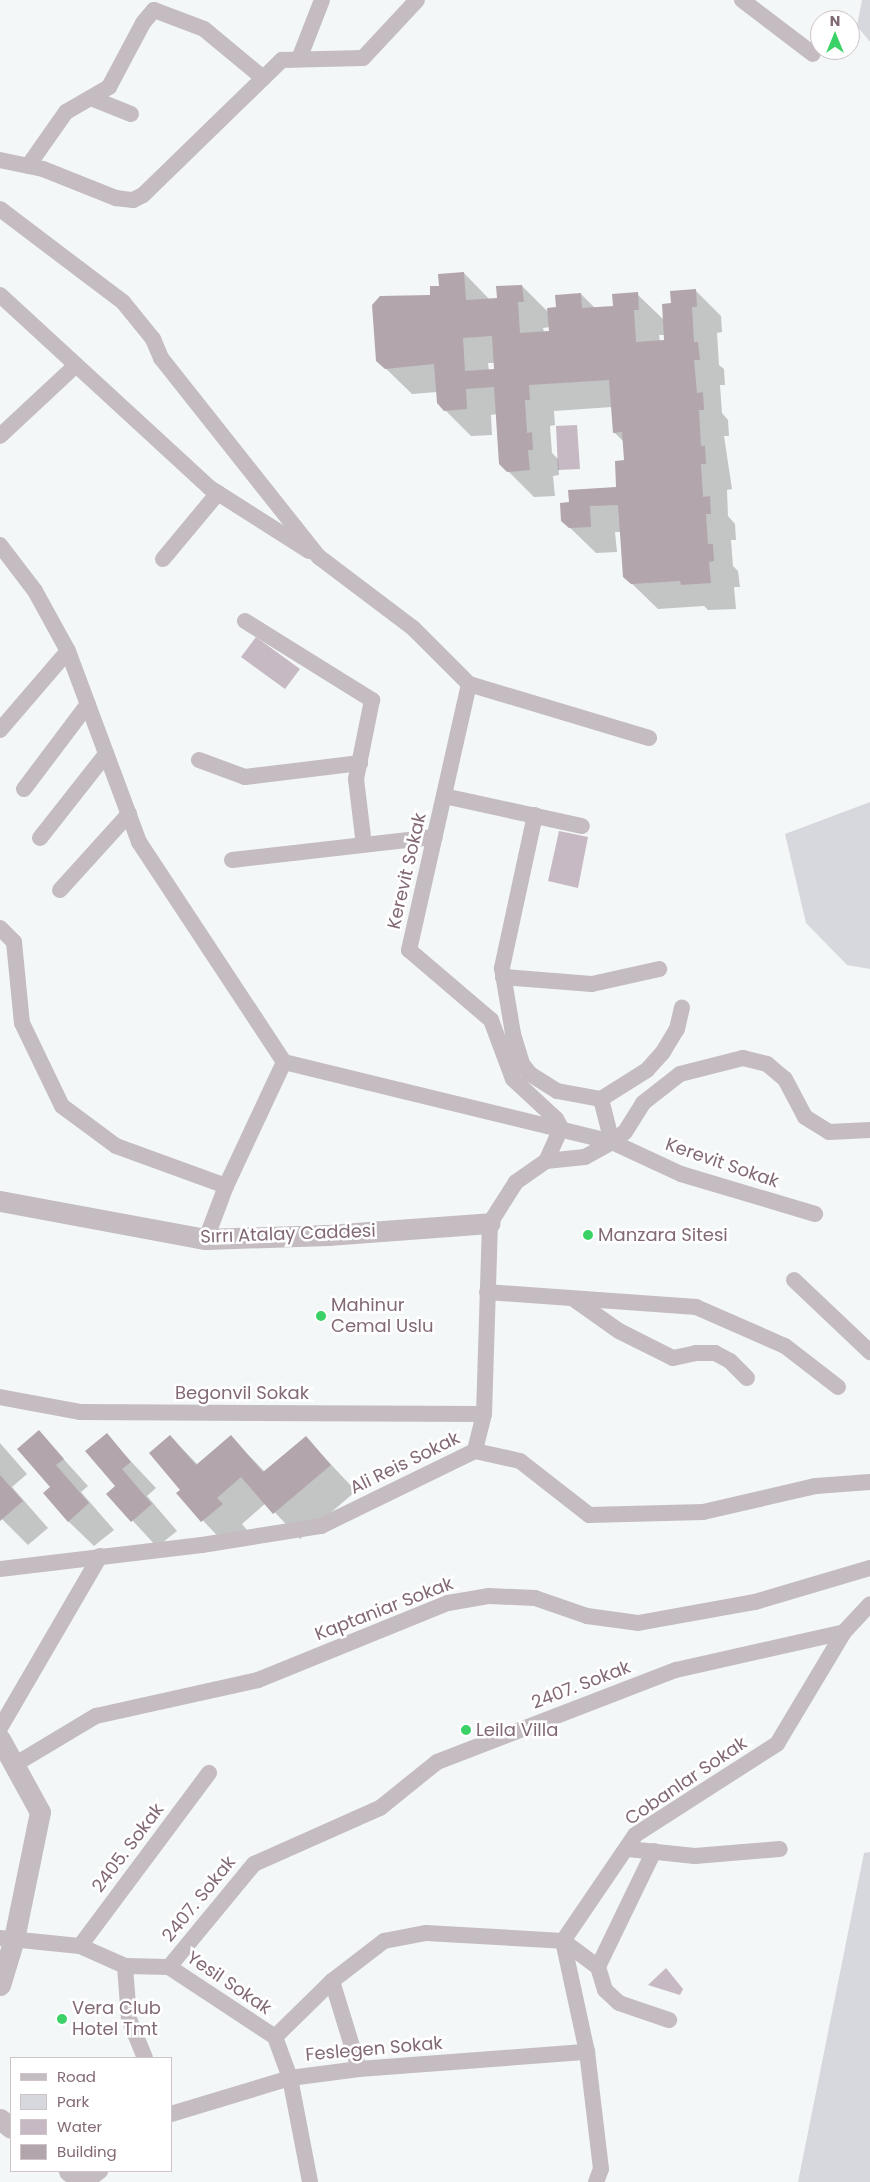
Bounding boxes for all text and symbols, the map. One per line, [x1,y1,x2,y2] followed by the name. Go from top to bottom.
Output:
[810,10,860,60] north arrow
[830,11,840,31] text: N
[383,811,431,931] street label: Kerevit Sokak
[662,1133,782,1193] street label: Kerevit Sokak
[200,1220,376,1248] street label: Sırrı Atalay Caddesi
[598,1224,728,1246] place label: Manzara Sitesi
[582,1229,594,1241] marker: Manzara Sitesi
[331,1295,433,1338] place label: Mahinur Cemal Uslu
[315,1310,327,1322] marker: Mahinur Cemal Uslu
[175,1382,309,1404] street label: Begonvil Sokak
[347,1427,463,1499] street label: Ali Reis Sokak
[312,1573,456,1645] street label: Kaptaniar Sokak
[528,1656,634,1714] street label: 2407. Sokak
[476,1719,558,1741] place label: Leila Villa
[460,1724,472,1736] marker: Leila Villa
[621,1732,751,1830] street label: Cobanlar Sokak
[88,1799,168,1897] street label: 2405. Sokak
[158,1852,240,1946] street label: 2407. Sokak
[183,1947,275,2019] street label: Yesil Sokak
[72,1998,161,2040] place label: Vera Club Hotel Tmt
[56,2013,68,2025] marker: Vera Club Hotel Tmt
[304,2032,444,2066] street label: Feslegen Sokak
[10,2057,172,2172] legend
[57,2066,96,2087] text: Road
[57,2091,89,2112] text: Park
[57,2116,102,2137] text: Water
[57,2141,117,2162] text: Building

